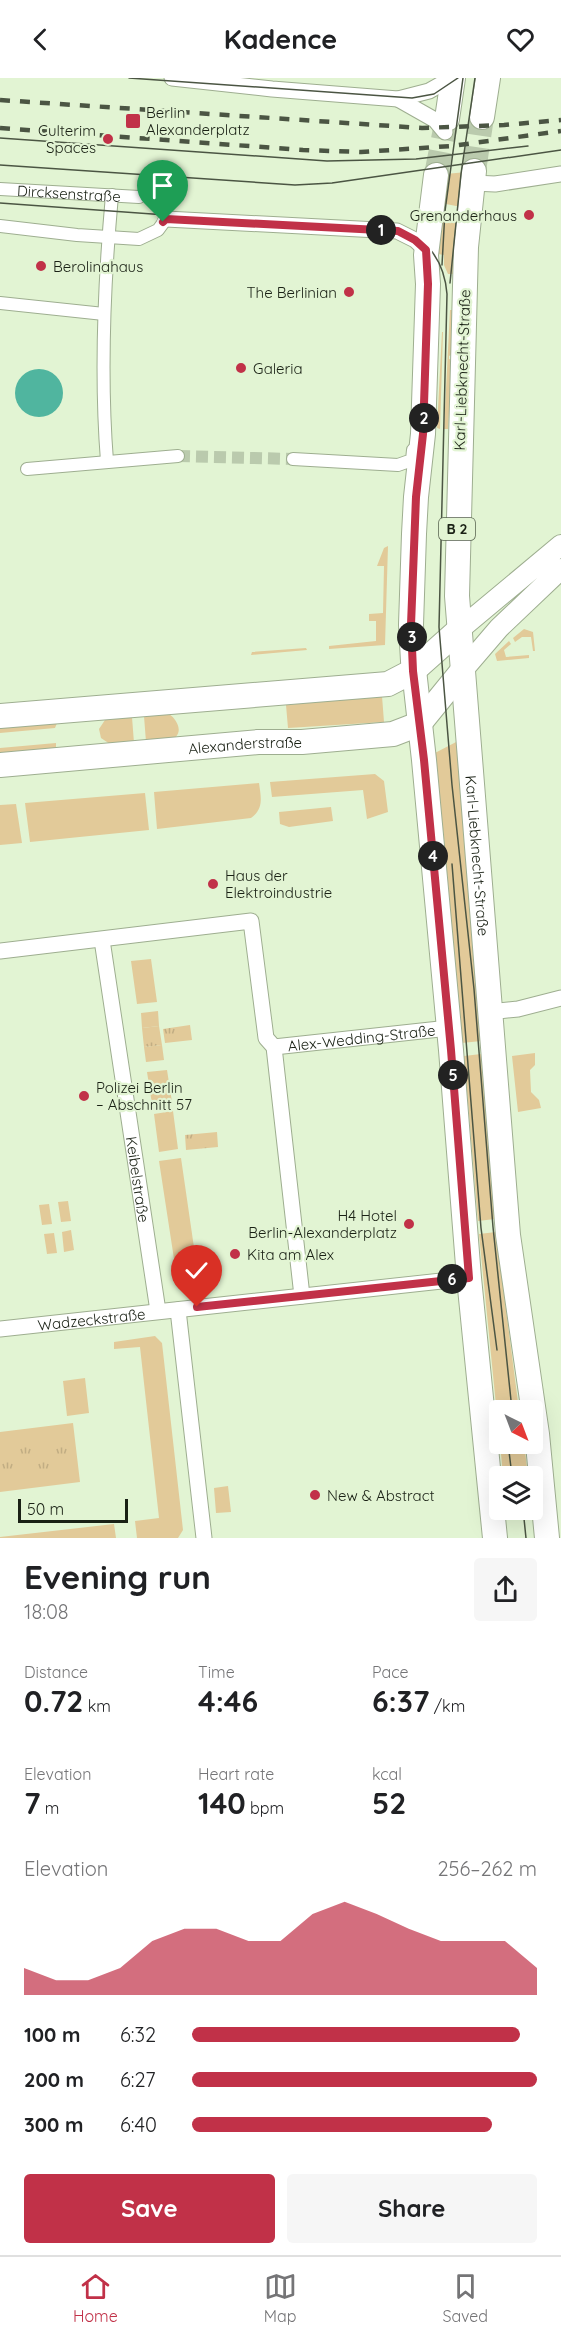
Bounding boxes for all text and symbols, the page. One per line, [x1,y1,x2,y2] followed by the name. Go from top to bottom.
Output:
[224,22,337,56] text: Kadence
[24,23,57,56] icon: back
[504,23,537,56] icon: heart
[146,103,250,139] place label: Berlin Alexanderplatz
[124,112,142,130] marker: Berlin Alexanderplatz
[38,121,96,157] place label: Culterim Spaces
[101,132,115,146] marker: Culterim Spaces
[137,160,188,222] pin
[146,169,179,202] icon: arrive
[17,180,121,205] street label: Dircksenstraße
[410,206,517,225] place label: Grenanderhaus
[522,208,536,222] marker: Grenanderhaus
[366,215,396,245] pin: 1
[378,220,384,240] text: 1
[53,257,143,276] place label: Berolinahaus
[34,259,48,273] marker: Berolinahaus
[247,283,337,302] place label: The Berlinian
[342,285,356,299] marker: The Berlinian
[450,289,474,451] street label: Karl-Liebknecht-Straße
[253,359,303,378] place label: Galeria
[234,361,248,375] marker: Galeria
[409,403,439,433] pin: 2
[419,408,429,428] text: 2
[439,518,475,540] road number: B 2
[397,622,427,652] pin: 3
[408,627,416,647] text: 3
[187,733,302,758] street label: Alexanderstraße
[462,774,494,937] street label: Karl-Liebknecht-Straße
[418,841,448,871] pin: 4
[428,846,438,866] text: 4
[225,866,332,902] place label: Haus der Elektroindustrie
[206,877,220,891] marker: Haus der Elektroindustrie
[287,1020,436,1055] street label: Alex-Wedding-Straße
[438,1060,468,1090] pin: 5
[448,1065,458,1085] text: 5
[96,1078,192,1114] place label: Polizei Berlin – Abschnitt 57
[77,1089,91,1103] marker: Polizei Berlin – Abschnitt 57
[122,1135,154,1224] street label: Keibelstraße
[248,1206,397,1242] place label: H4 Hotel Berlin-Alexanderplatz
[402,1217,416,1231] marker: H4 Hotel Berlin-Alexanderplatz
[171,1245,222,1307] pin
[247,1245,334,1264] place label: Kita am Alex
[228,1247,242,1261] marker: Kita am Alex
[180,1254,213,1287] icon: check
[437,1264,467,1294] pin: 6
[448,1269,456,1289] text: 6
[37,1304,146,1334] street label: Wadzeckstraße
[489,1400,543,1454] north arrow
[489,1400,543,1520] map controls
[489,1466,543,1520] button: layers
[327,1486,435,1505] place label: New & Abstract
[308,1488,322,1502] marker: New & Abstract
[18,1496,128,1524] scale bar
[27,1499,64,1519] text: 50 m
[24,1556,211,1597] text: Evening run
[474,1558,537,1621] button: share
[24,1599,69,1624] text: 18:08
[24,1662,88,1682] text: Distance
[198,1662,235,1682] text: Time
[372,1662,408,1682] text: Pace
[24,1682,83,1720] text: 0.72
[198,1682,258,1720] text: 4:46
[372,1682,429,1720] text: 6:37
[83,1696,111,1716] text: km
[429,1696,465,1716] text: /km
[24,1764,91,1784] text: Elevation
[198,1764,274,1784] text: Heart rate
[372,1764,402,1784] text: kcal
[24,1784,40,1822] text: 7
[198,1784,246,1822] text: 140
[372,1784,406,1822] text: 52
[40,1798,59,1818] text: m
[246,1798,284,1818] text: bpm
[24,1856,108,1881] text: Elevation
[437,1856,537,1881] text: 256–262 m
[24,2022,80,2047] text: 100 m
[120,2022,156,2047] text: 6:32
[24,2067,84,2092] text: 200 m
[120,2067,155,2092] text: 6:27
[24,2112,83,2137] text: 300 m
[120,2112,157,2137] text: 6:40
[24,2174,275,2243] button: Save
[287,2174,537,2243] button: Share
[73,2270,118,2326] tab: Home
[264,2270,297,2326] tab: Map
[442,2270,488,2326] tab: Saved

